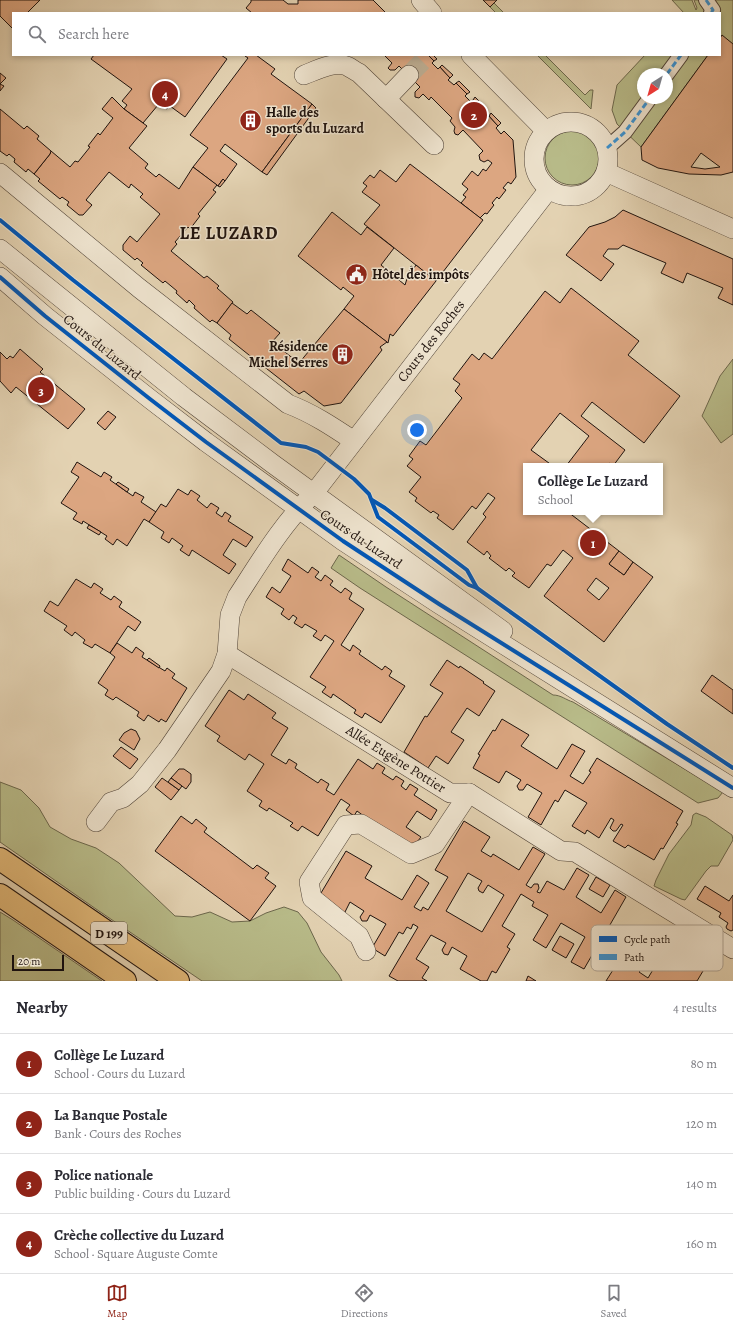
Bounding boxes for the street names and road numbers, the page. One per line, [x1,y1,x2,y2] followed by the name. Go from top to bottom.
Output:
[393,296,469,386] street label: Cours des Roches
[59,310,145,385] street label: Cours du Luzard
[316,505,406,574] street label: Cours du Luzard
[342,720,450,798] street label: Allée Eugène Pottier
[91,922,127,944] road number: D 199

